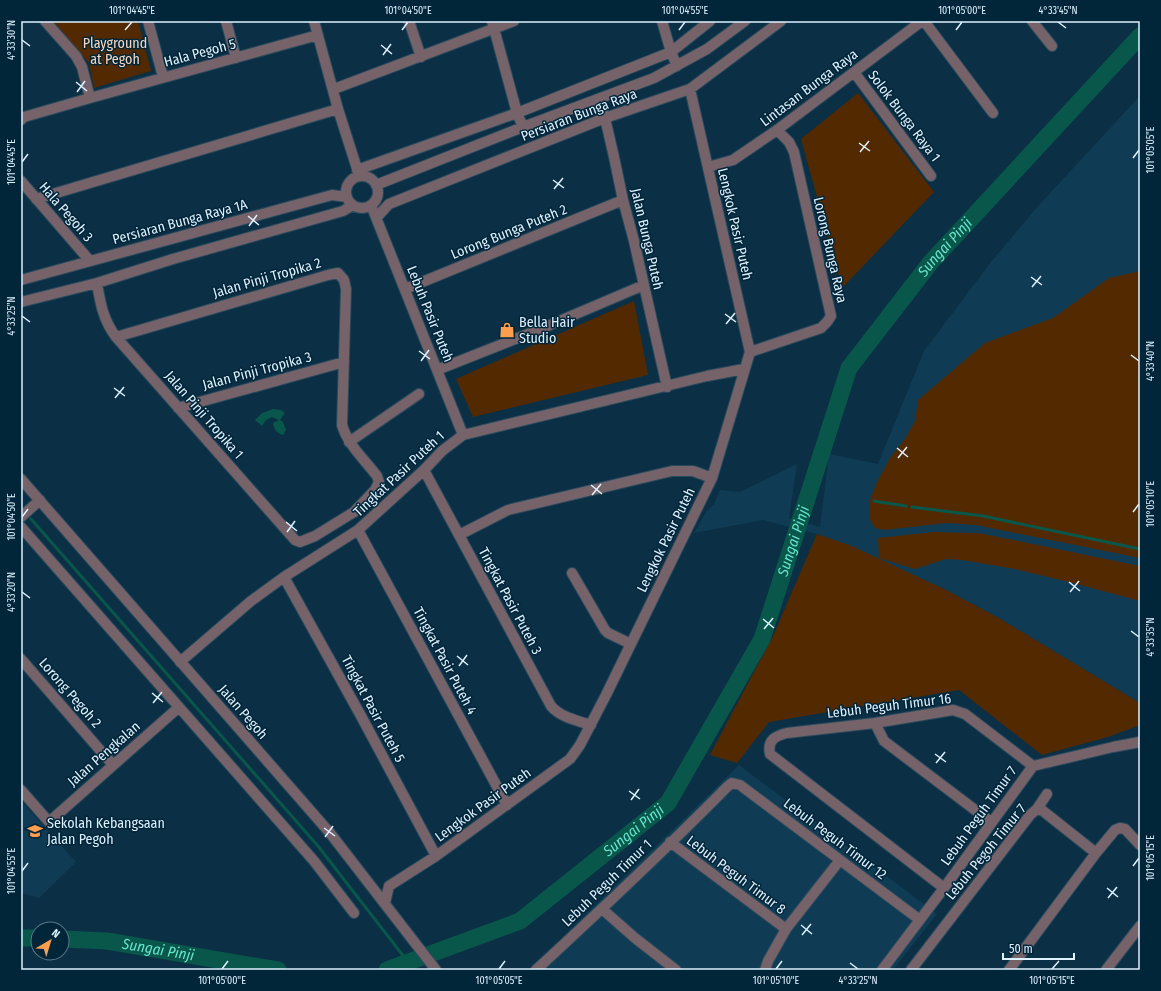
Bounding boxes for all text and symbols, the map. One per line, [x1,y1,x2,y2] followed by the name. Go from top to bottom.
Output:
[109,5,155,17] text: 101°04'45"E
[384,5,432,17] text: 101°04'50"E
[662,5,708,17] text: 101°04'55"E
[938,5,986,17] text: 101°05'00"E
[1038,5,1078,17] text: 4°33'45"N
[6,20,18,60] text: 4°33'30"N
[83,35,147,68] park label: Playground at Pegoh
[162,35,238,71] street label: Hala Pegoh 5
[757,46,861,130] street label: Lintasan Bunga Raya
[864,67,944,165] street label: Solok Bunga Raya 1
[519,85,639,145] street label: Persiaran Bunga Raya
[1145,126,1157,173] text: 101°05'05"E
[6,139,18,185] text: 101°04'45"E
[714,166,756,282] street label: Lengkok Pasir Puteh
[35,179,97,245] street label: Hala Pegoh 3
[627,187,667,291] street label: Jalan Bunga Puteh
[810,195,850,305] street label: Lorong Bunga Raya
[111,196,250,248] street label: Persiaran Bunga Raya 1A
[449,201,569,263] street label: Lorong Bunga Puteh 2
[913,214,976,281] water label: Sungai Pinji
[211,254,323,302] street label: Jalan Pinji Tropika 2
[403,263,457,365] street label: Lebuh Pasir Puteh
[6,296,18,336] text: 4°33'25"N
[519,314,575,347] place label: Bella Hair Studio
[498,321,516,339] shop icon: Bella Hair Studio
[1145,341,1157,381] text: 4°33'40"N
[201,348,313,394] street label: Jalan Pinji Tropika 3
[161,368,247,462] street label: Jalan Pinji Tropika 1
[350,428,448,520] street label: Tingkat Pasir Puteh 1
[1145,480,1157,527] text: 101°05'10"E
[633,485,699,595] street label: Lengkok Pasir Puteh
[6,493,18,541] text: 101°04'50"E
[773,503,813,579] water label: Sungai Pinji
[475,545,545,657] street label: Tingkat Pasir Puteh 3
[6,572,18,612] text: 4°33'20"N
[410,604,481,718] street label: Tingkat Pasir Puteh 4
[1145,617,1157,657] text: 4°33'35"N
[338,653,408,765] street label: Tingkat Pasir Puteh 5
[35,655,105,731] street label: Lorong Pegoh 2
[215,681,271,743] street label: Jalan Pegoh
[826,690,952,722] street label: Lebuh Peguh Timur 16
[64,718,144,790] street label: Jalan Pengkalan
[937,763,1021,869] street label: Lebuh Peguh Timur 7
[432,765,534,845] street label: Lengkok Pasir Puteh
[780,795,890,883] street label: Lebuh Peguh Timur 12
[942,800,1030,903] street label: Lebuh Pegoh Timur 7
[599,801,668,861] water label: Sungai Pinji
[47,815,165,848] place label: Sekolah Kebangsaan Jalan Pegoh
[26,822,44,840] school or university icon: Sekolah Kebangsaan Jalan Pegoh
[683,832,789,918] street label: Lebuh Peguh Timur 8
[1145,835,1157,881] text: 101°05'15"E
[559,836,655,930] street label: Lebuh Peguh Timur 1
[6,848,18,894] text: 101°04'55"E
[30,921,70,961] north arrow
[49,926,62,941] text: N
[120,935,196,965] water label: Sungai Pinji
[1003,935,1074,961] scale bar
[1009,942,1033,956] text: 50 m
[198,975,246,987] text: 101°05'00"E
[476,975,523,987] text: 101°05'05"E
[753,975,800,987] text: 101°05'10"E
[838,975,878,987] text: 4°33'25"N
[1029,975,1075,987] text: 101°05'15"E

